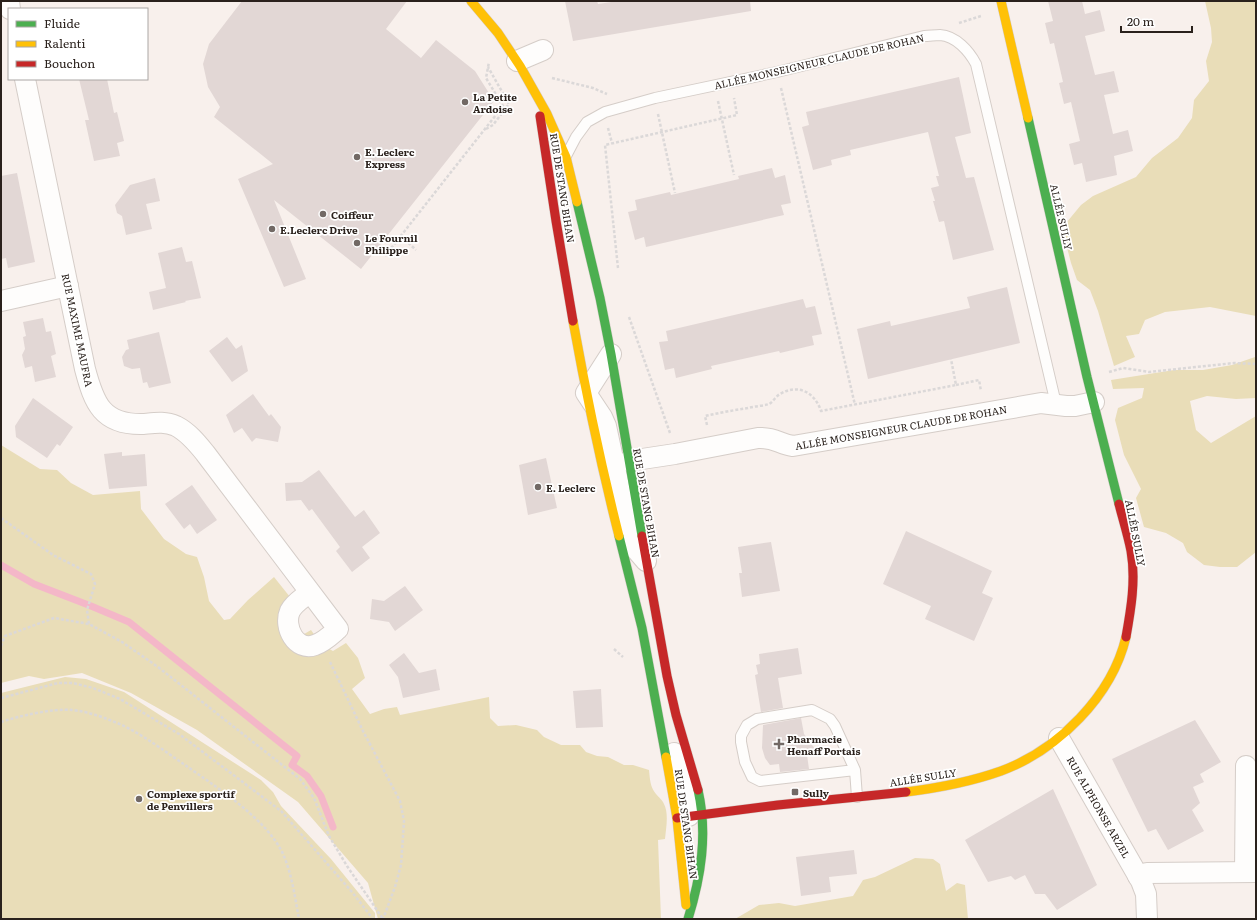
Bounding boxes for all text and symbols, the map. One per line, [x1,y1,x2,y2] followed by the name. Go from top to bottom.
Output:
[8,8,148,80] legend
[1121,8,1192,34] scale bar
[1127,12,1154,30] text: 20 m
[44,14,80,32] text: Fluide
[712,29,926,93] street label: ALLÉE MONSEIGNEUR CLAUDE DE ROHAN
[44,34,85,52] text: Ralenti
[44,54,95,72] text: Bouchon
[473,89,517,116] place label: La Petite Ardoise
[460,97,470,107] marker: La Petite Ardoise
[547,132,579,244] street label: RUE DE STANG BIHAN
[365,144,415,171] place label: E. Leclerc Express
[352,152,362,162] marker: E. Leclerc Express
[1047,182,1077,252] street label: ALLÉE SULLY
[331,207,374,222] place label: Coiffeur
[318,209,328,219] marker: Coiffeur
[280,222,358,237] place label: E.Leclerc Drive
[267,224,277,234] marker: E.Leclerc Drive
[365,230,418,257] place label: Le Fournil Philippe
[352,238,362,248] marker: Le Fournil Philippe
[59,272,97,389] street label: RUE MAXIME MAUFRA
[794,401,1008,453] street label: ALLÉE MONSEIGNEUR CLAUDE DE ROHAN
[630,447,664,559] street label: RUE DE STANG BIHAN
[546,480,596,495] place label: E. Leclerc
[533,482,543,492] marker: E. Leclerc
[1122,498,1150,568] street label: ALLÉE SULLY
[787,731,860,758] place label: Pharmacie Henaff Portais
[774,739,784,749] marker: Pharmacie Henaff Portais
[1064,753,1134,861] street label: RUE ALPHONSE ARZEL
[888,764,958,790] street label: ALLÉE SULLY
[672,768,702,880] street label: RUE DE STANG BIHAN
[803,785,830,800] place label: Sully
[147,786,236,813] place label: Complexe sportif de Penvillers
[790,787,800,797] marker: Sully
[134,794,144,804] marker: Complexe sportif de Penvillers

